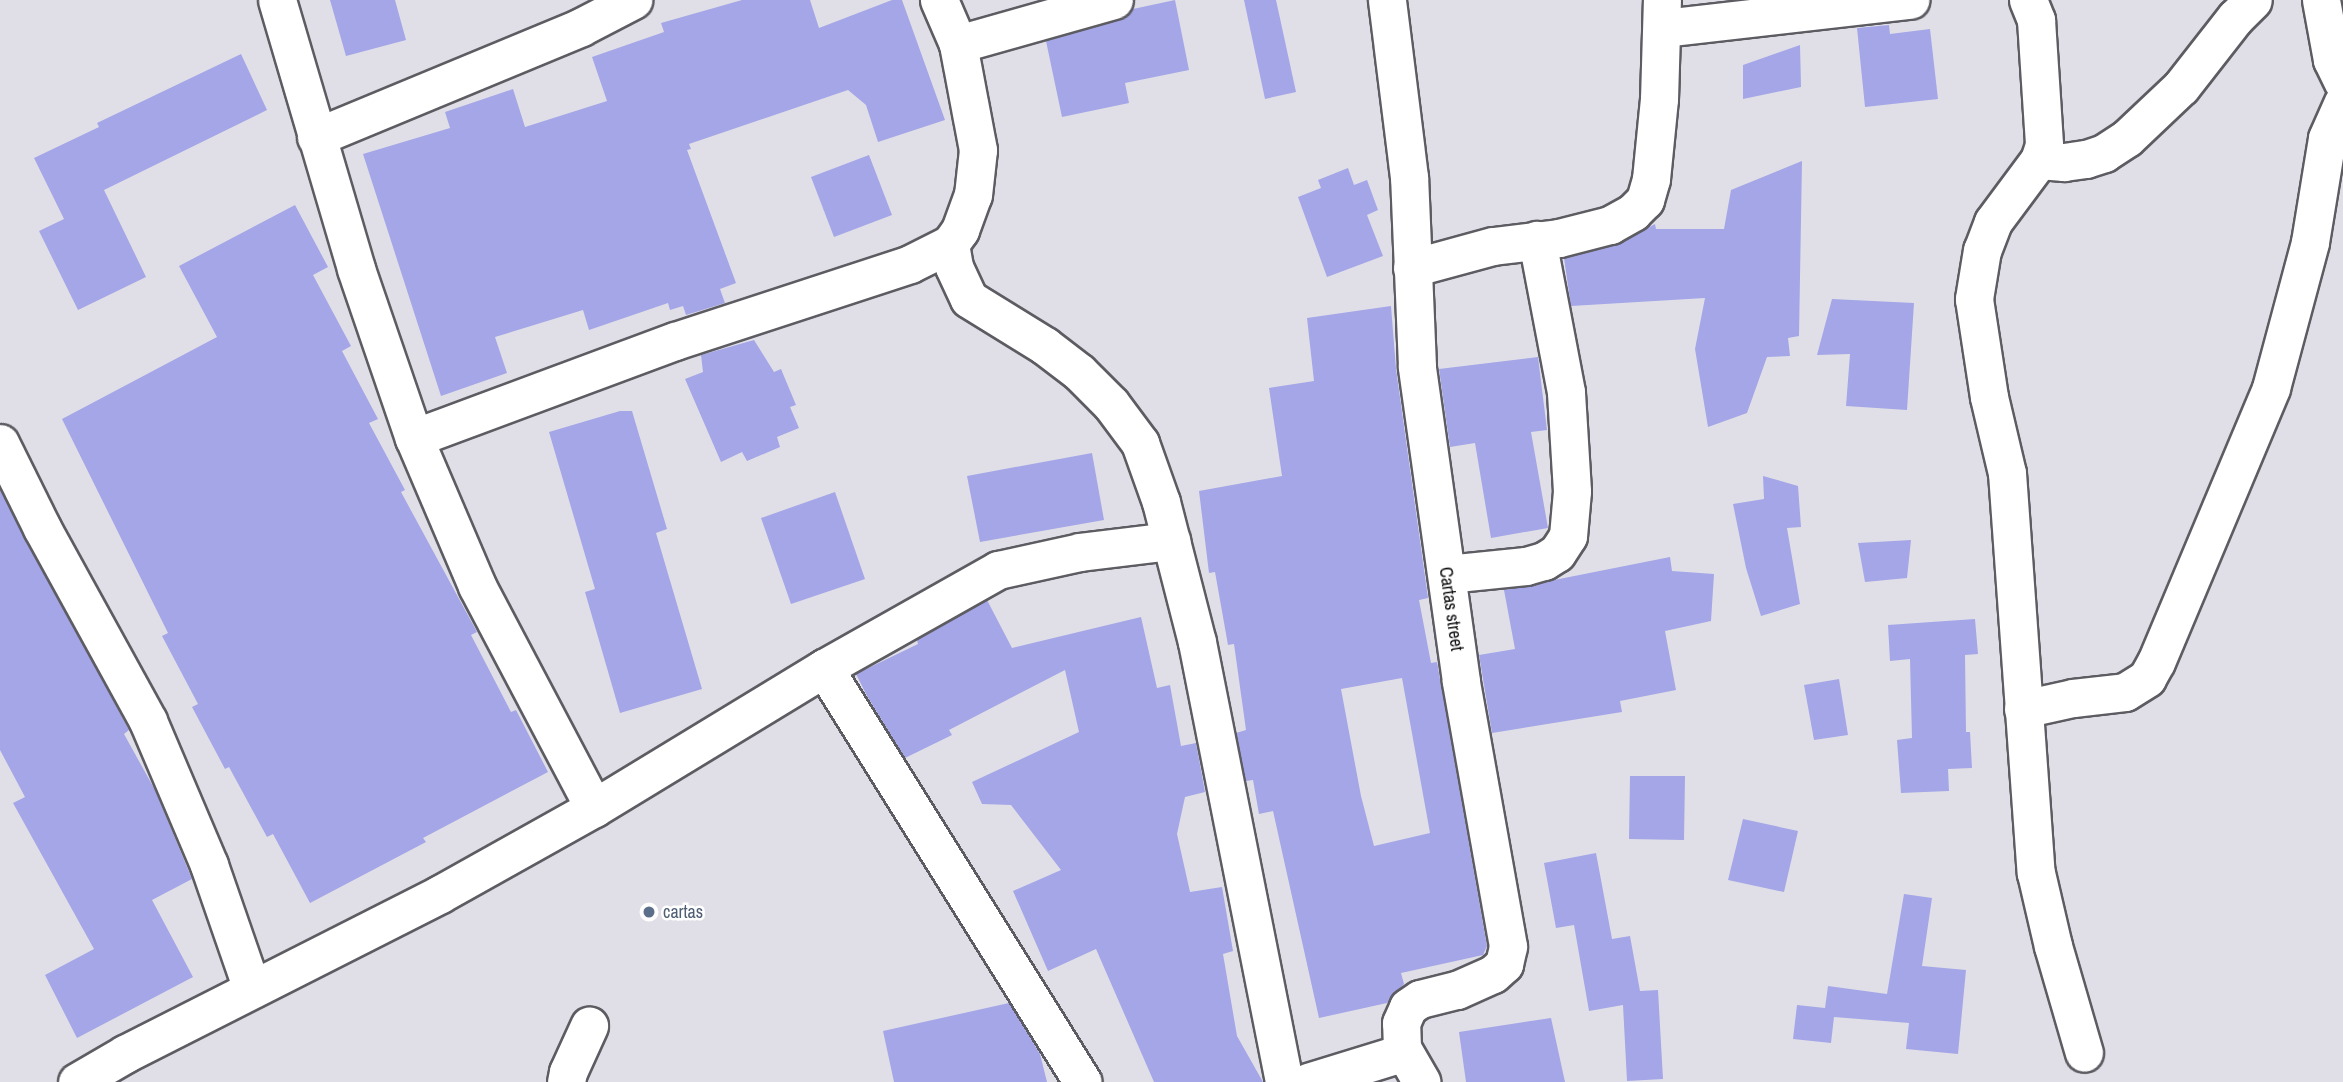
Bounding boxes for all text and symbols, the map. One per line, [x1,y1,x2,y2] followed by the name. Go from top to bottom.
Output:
[1434,566,1468,652] street label: Cartas street
[663,901,703,923] place label: cartas
[641,904,657,920] marker: cartas

